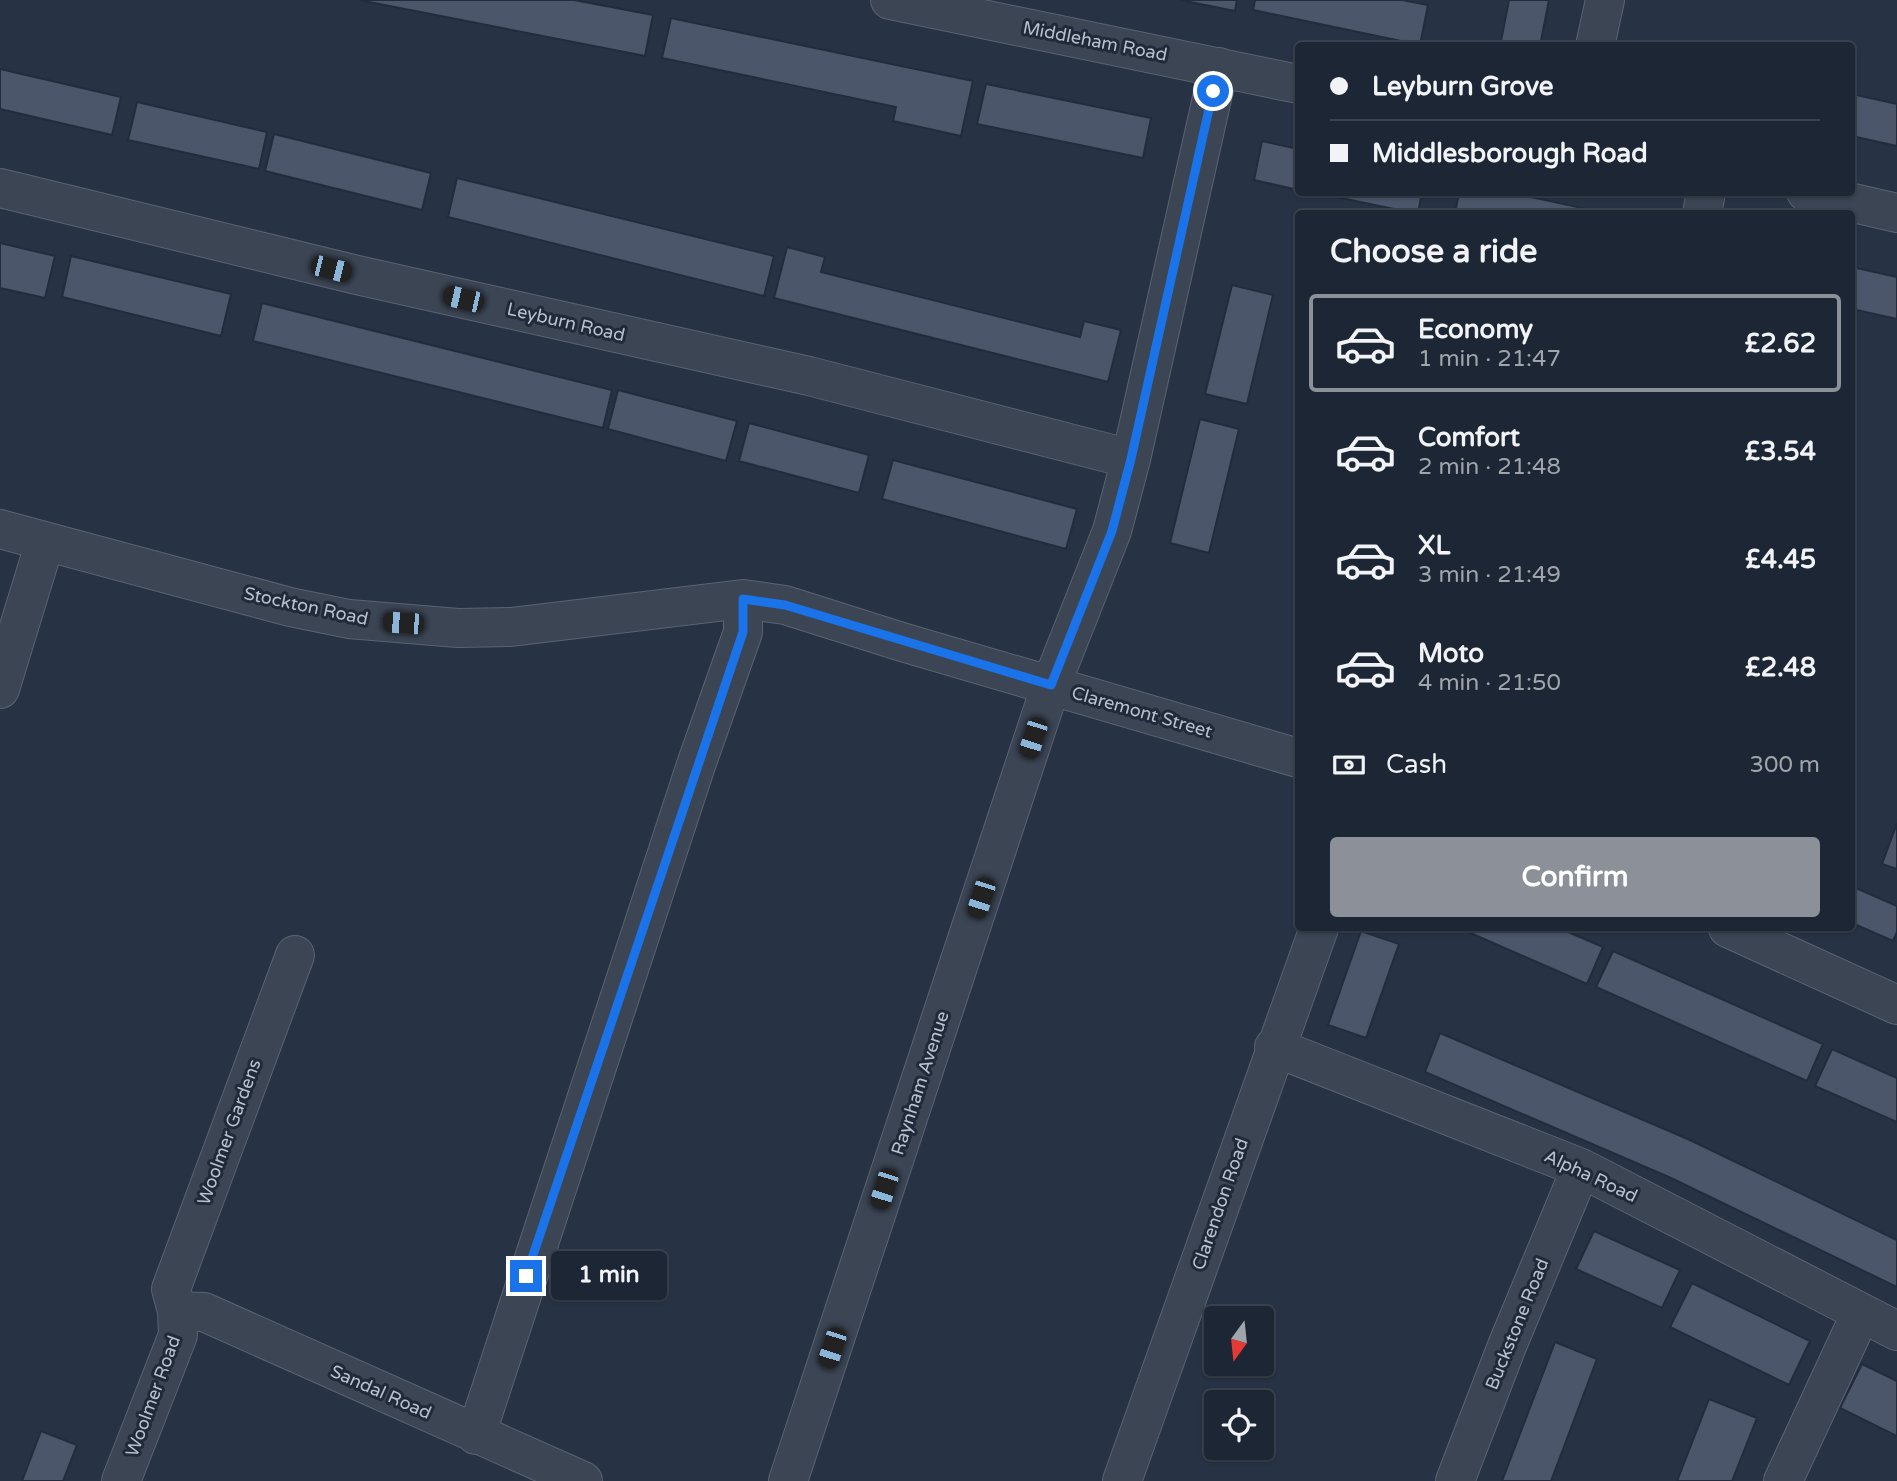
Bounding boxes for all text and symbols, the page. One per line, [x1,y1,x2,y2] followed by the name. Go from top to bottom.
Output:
[1021,16,1169,66] street label: Middleham Road
[1372,71,1554,102] text: Leyburn Grove
[1197,75,1229,107] route start
[1372,138,1648,169] text: Middlesborough Road
[1330,233,1537,271] text: Choose a ride
[309,254,354,284] car
[441,284,486,314] car
[505,298,627,346] street label: Leyburn Road
[1334,312,1397,375] icon: car
[1418,314,1533,345] text: Economy
[1745,328,1816,359] text: £2.62
[1418,345,1561,373] text: 1 min · 21:47
[1334,420,1397,483] icon: car
[1418,422,1520,453] text: Comfort
[1745,436,1816,467] text: £3.54
[1418,453,1561,481] text: 2 min · 21:48
[1334,528,1397,591] icon: car
[1418,530,1450,561] text: XL
[1745,544,1816,575] text: £4.45
[1418,561,1561,589] text: 3 min · 21:49
[242,582,370,630] street label: Stockton Road
[382,611,425,635] car
[1334,636,1397,699] icon: car
[1418,638,1484,669] text: Moto
[1745,652,1816,683] text: £2.48
[1418,669,1561,697] text: 4 min · 21:50
[1069,681,1215,743] street label: Claremont Street
[1017,715,1050,761] car
[1330,746,1368,784] icon: cash
[1386,749,1447,780] text: Cash
[1750,751,1820,779] text: 300 m
[1330,837,1820,917] button: Confirm
[965,875,998,921] car
[886,1008,954,1158] street label: Raynham Avenue
[192,1056,266,1208] street label: Woolmer Gardens
[1187,1135,1253,1273] street label: Clarendon Road
[1541,1145,1641,1207] street label: Alpha Road
[868,1166,901,1212] car
[550,1252,666,1300] callout: 1 min
[1481,1255,1553,1393] street label: Buckstone Road
[510,1260,542,1292] route end
[578,1261,640,1289] text: 1 min
[1204,1306,1274,1376] north arrow
[1204,1306,1274,1460] map controls
[816,1325,849,1371] car
[121,1332,185,1460] street label: Woolmer Road
[327,1360,435,1424] street label: Sandal Road
[1204,1390,1274,1460] button: locate

